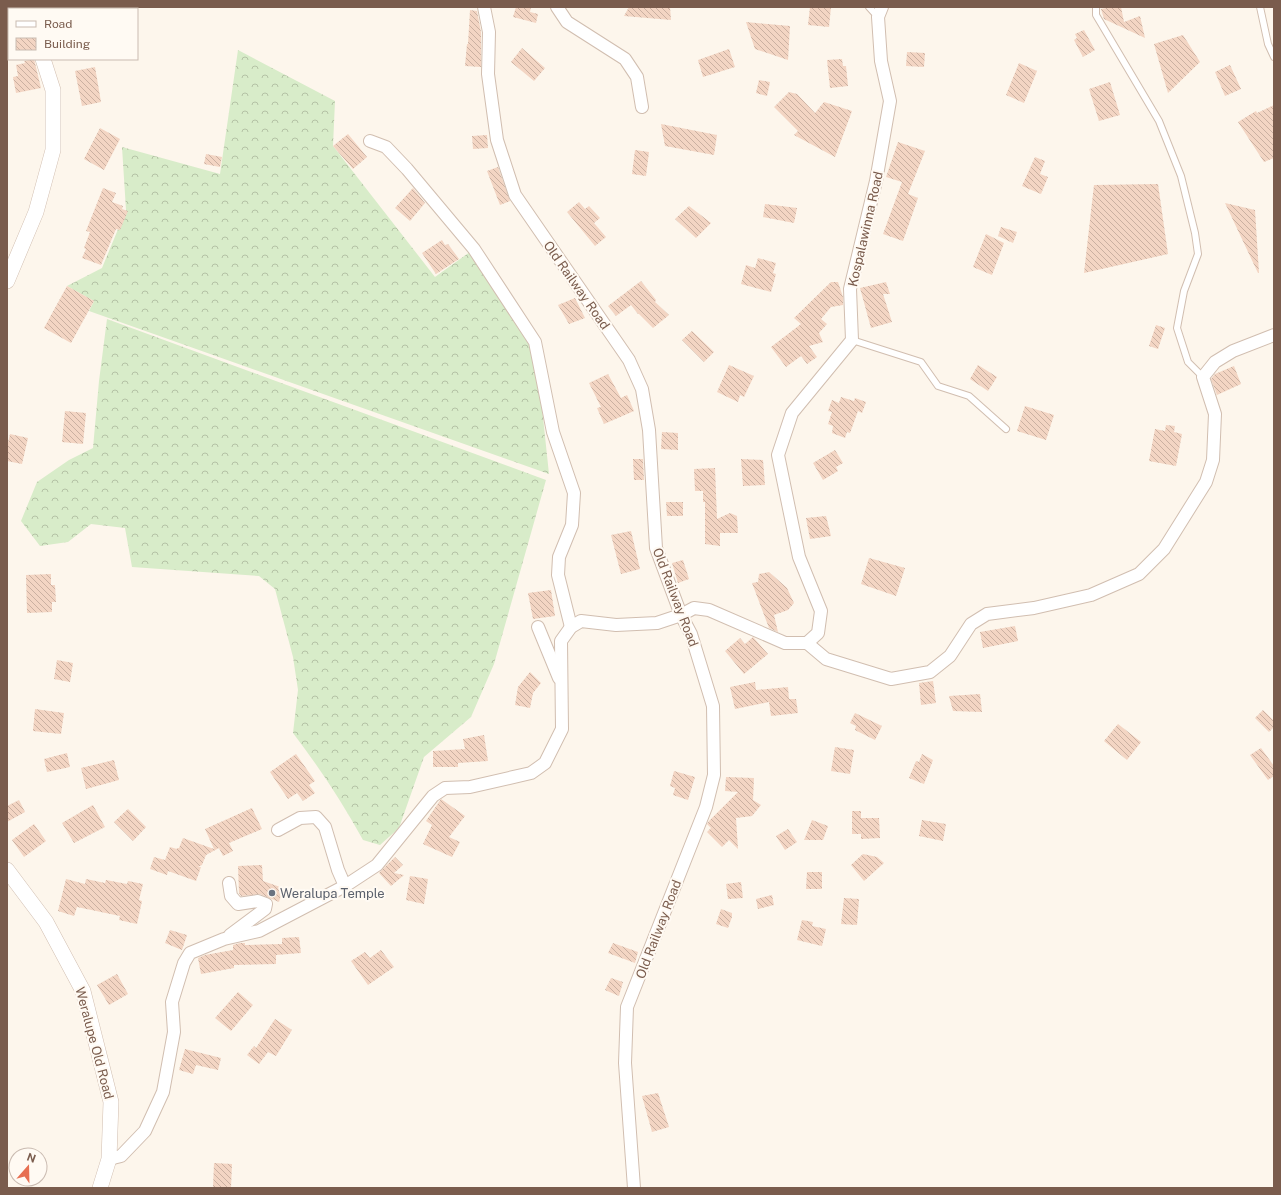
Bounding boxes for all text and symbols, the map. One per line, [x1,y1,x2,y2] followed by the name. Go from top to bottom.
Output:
[8,8,138,60] legend
[44,17,72,31] text: Road
[44,37,90,51] text: Building
[845,170,886,288] street label: Kospalawinna Road
[540,238,613,332] street label: Old Railway Road
[650,546,701,649] street label: Old Railway Road
[633,878,684,981] street label: Old Railway Road
[280,886,385,901] place label: Weralupa Temple
[267,888,277,898] marker: Weralupa Temple
[72,985,117,1101] street label: Weralupe Old Road
[8,1147,48,1187] north arrow
[25,1150,38,1165] text: N

